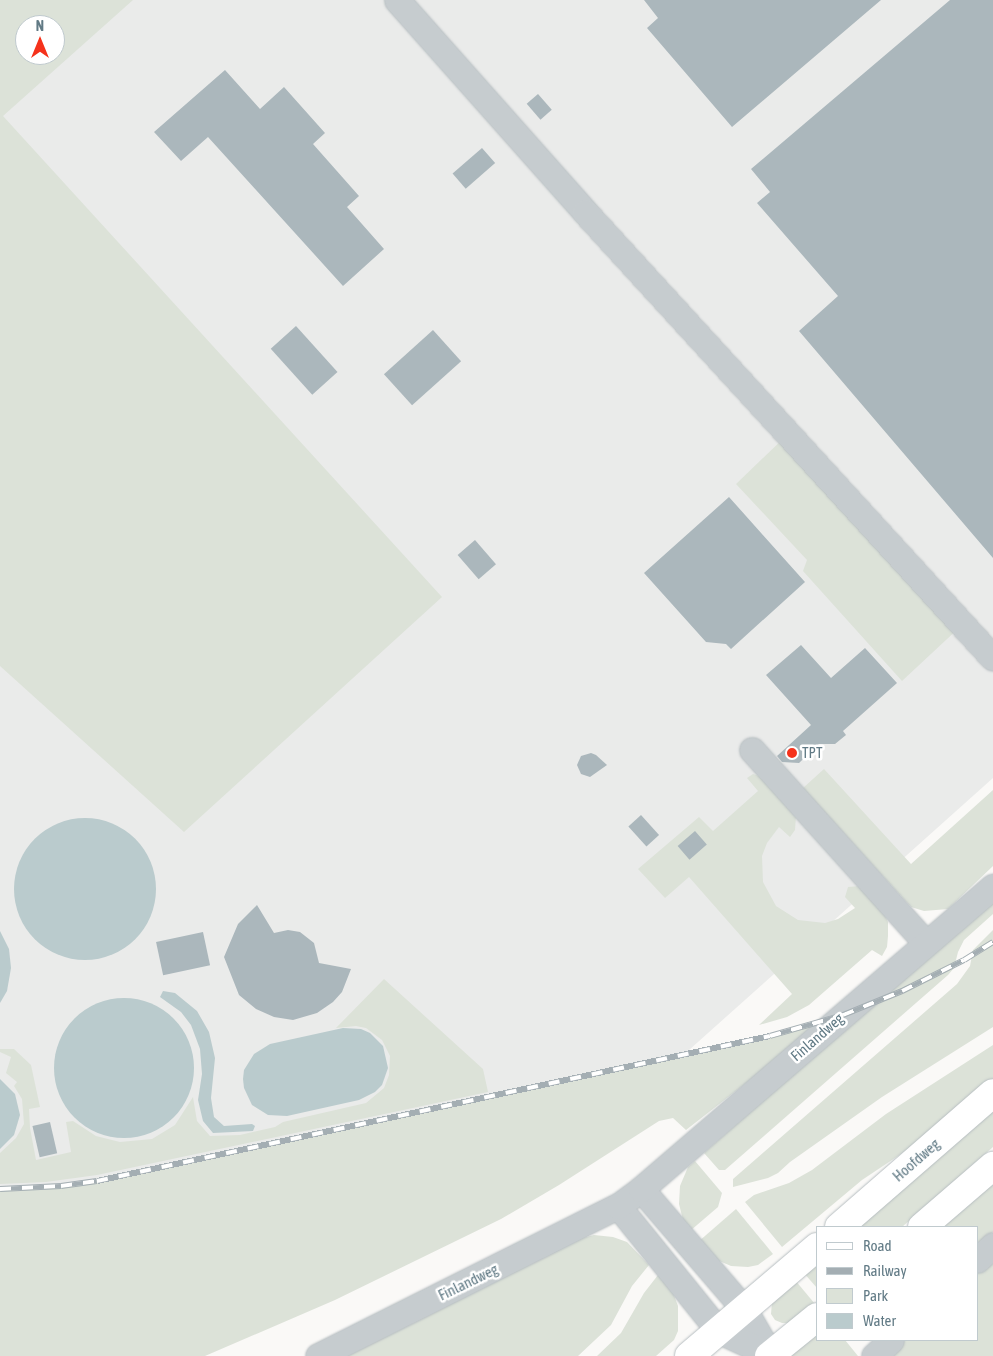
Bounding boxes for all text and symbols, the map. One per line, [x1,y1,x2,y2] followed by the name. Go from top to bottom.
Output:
[15,15,65,65] north arrow
[36,18,44,34] text: N
[802,744,823,762] place label: TPT
[786,747,798,759] marker: TPT
[787,1009,847,1065] street label: Finlandweg
[889,1135,943,1185] street label: Hoofdweg
[816,1226,978,1341] legend
[863,1237,892,1254] text: Road
[435,1260,501,1304] street label: Finlandweg
[863,1262,907,1279] text: Railway
[863,1287,888,1304] text: Park
[863,1312,896,1329] text: Water

